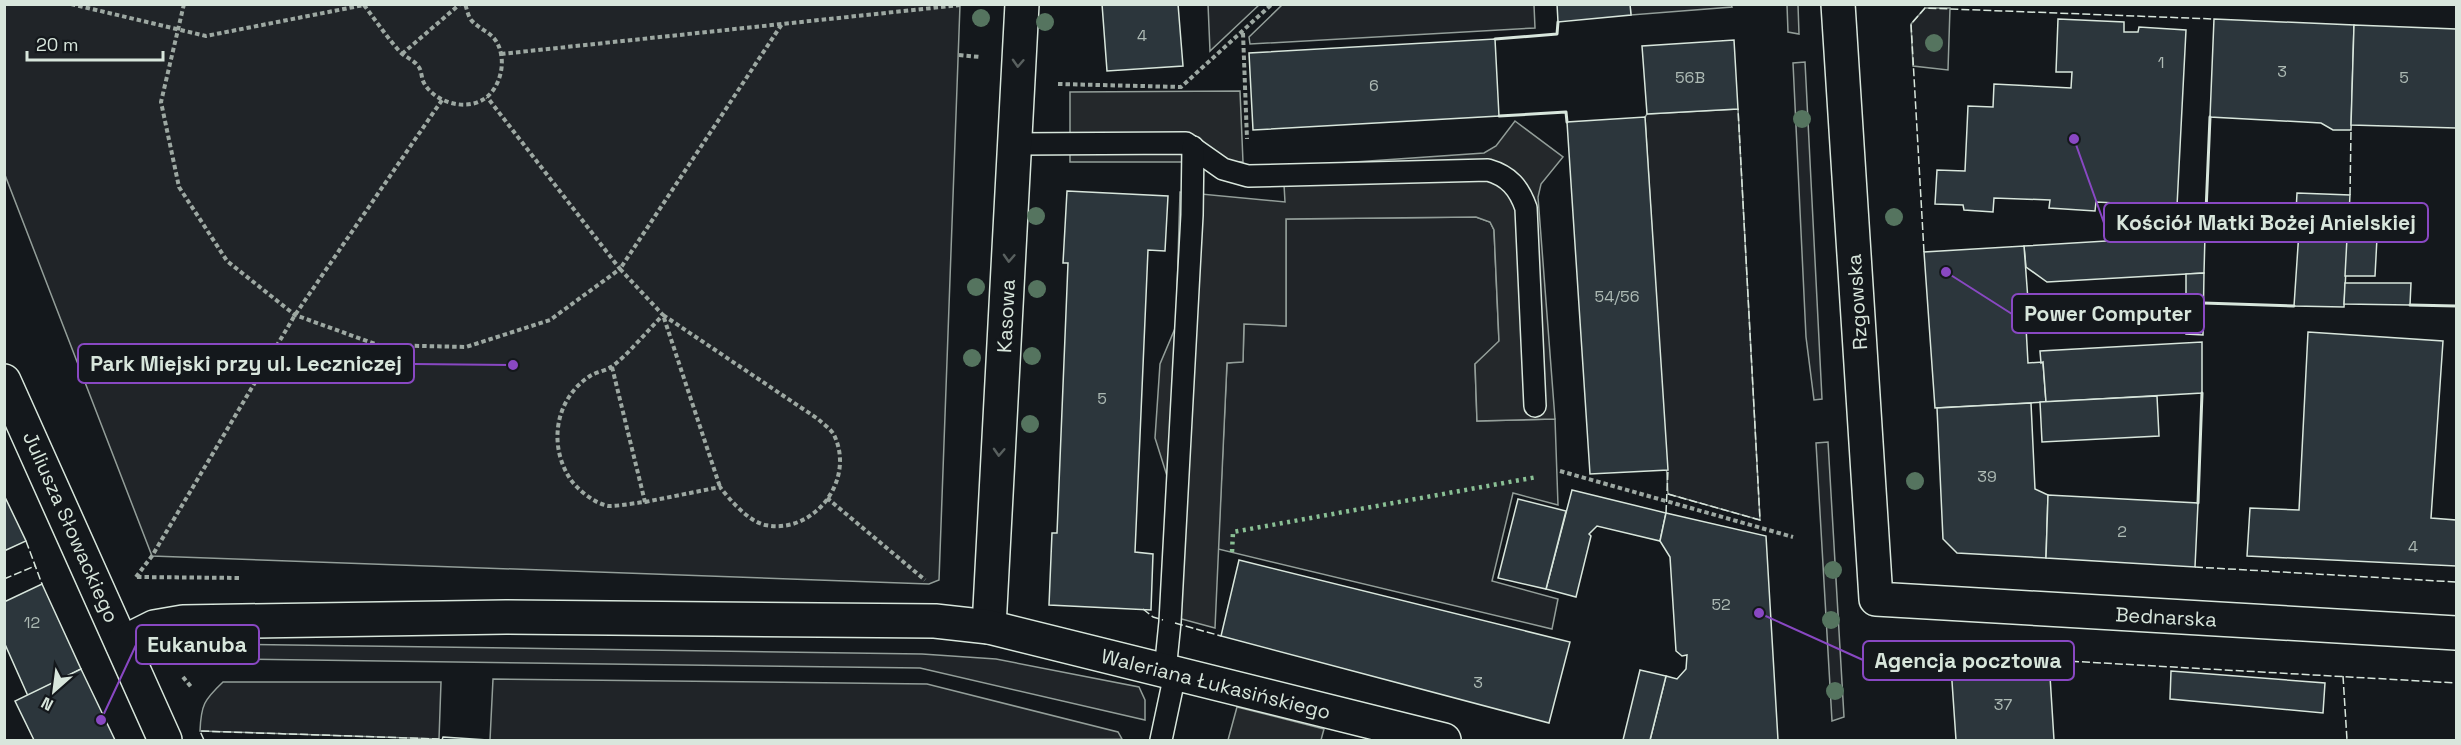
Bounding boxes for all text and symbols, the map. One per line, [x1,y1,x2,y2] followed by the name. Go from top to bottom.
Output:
[27,24,164,62] scale bar
[1137,25,1147,46] house number: 4
[36,33,79,56] text: 20 m
[2158,52,2164,73] house number: 1
[1012,58,1025,67] one-way arrow
[2277,61,2287,82] house number: 3
[1675,67,1705,88] house number: 56B
[2399,67,2409,88] house number: 5
[1369,75,1379,96] house number: 6
[2104,203,2428,242] callout: Kościół Matki Bożej Anielskiej
[2116,209,2416,236] text: Kościół Matki Bożej Anielskiej
[1003,253,1016,262] one-way arrow
[1841,253,1873,351] street label: Rzgowska
[991,279,1021,353] street label: Kasowa
[1595,286,1639,307] house number: 54/56
[2012,294,2204,333] callout: Power Computer
[2024,300,2192,327] text: Power Computer
[78,344,414,383] callout: Park Miejski przy ul. Leczniczej
[90,350,402,377] text: Park Miejski przy ul. Leczniczej
[1097,388,1107,409] house number: 5
[17,427,125,627] street label: Juliusza Słowackiego
[993,448,1006,457] one-way arrow
[1977,466,1997,487] house number: 39
[2117,521,2127,542] house number: 2
[2408,536,2418,557] house number: 4
[1711,594,1731,615] house number: 52
[2115,601,2217,633] street label: Bednarska
[24,612,40,633] house number: 12
[136,625,259,664] callout: Eukanuba
[147,631,247,658] text: Eukanuba
[1863,641,2074,680] callout: Agencja pocztowa
[1099,643,1333,725] street label: Waleriana Łukasińskiego
[1874,647,2062,674] text: Agencja pocztowa
[24,661,84,721] north arrow
[1473,672,1483,693] house number: 3
[38,692,57,716] text: N
[1994,694,2012,715] house number: 37

